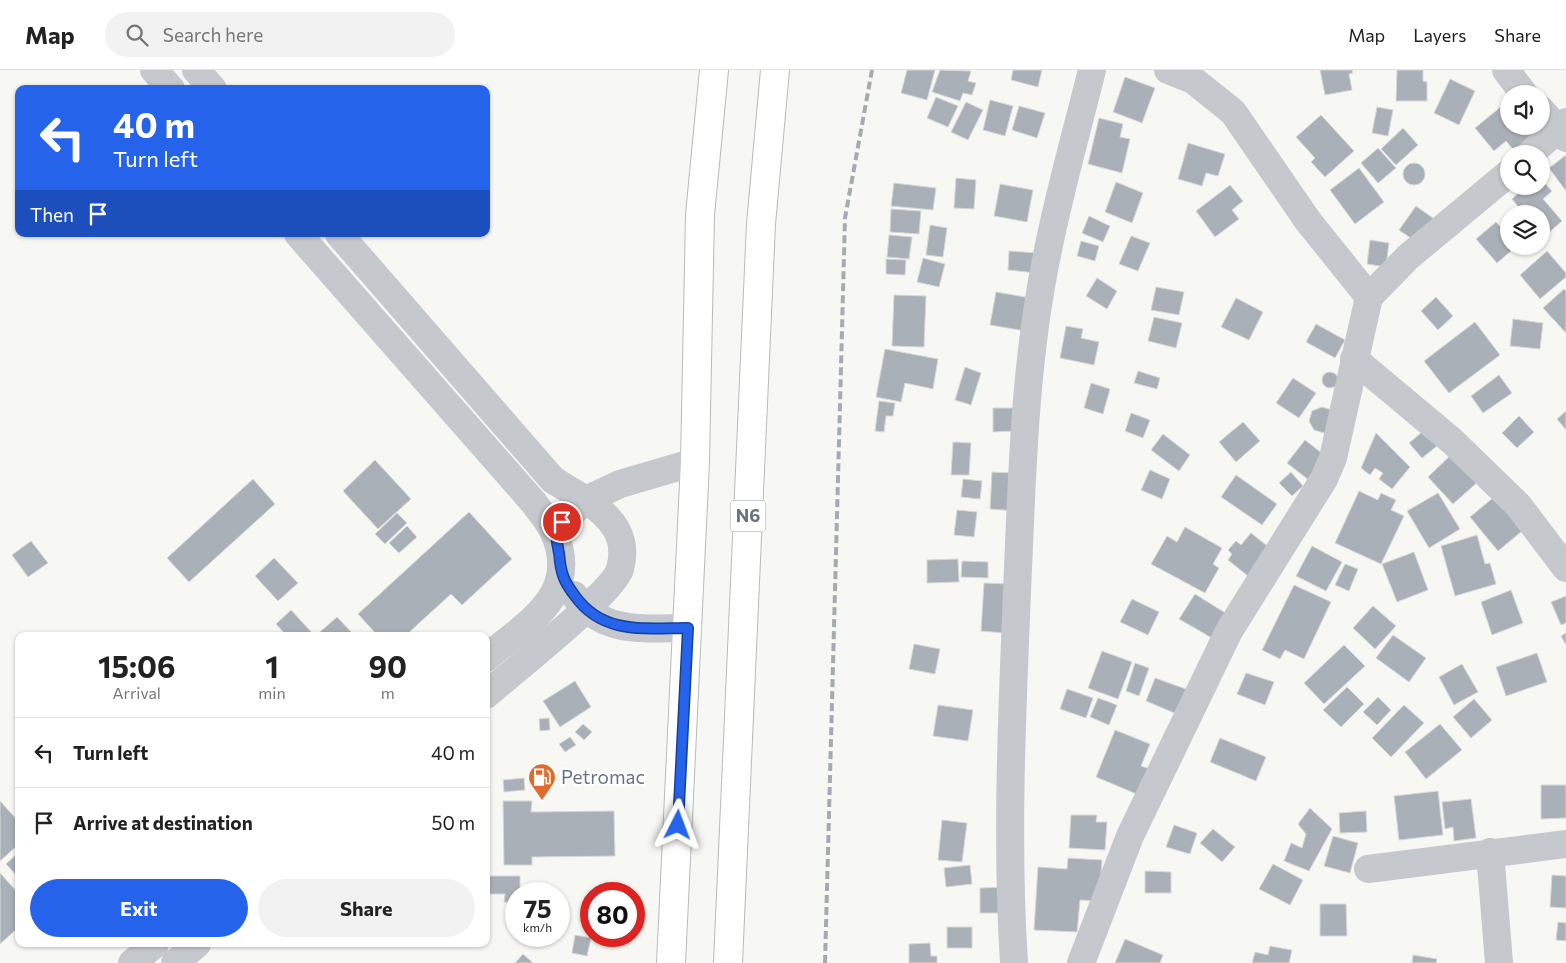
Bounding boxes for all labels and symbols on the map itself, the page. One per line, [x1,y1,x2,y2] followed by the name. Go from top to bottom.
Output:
[541,501,583,543] pin
[730,501,766,532] road number: N6
[527,762,557,801] fuel station icon: Petromac
[561,765,645,788] place label: Petromac
[651,798,703,850] position arrow
[580,882,645,947] speed limit sign: 80

